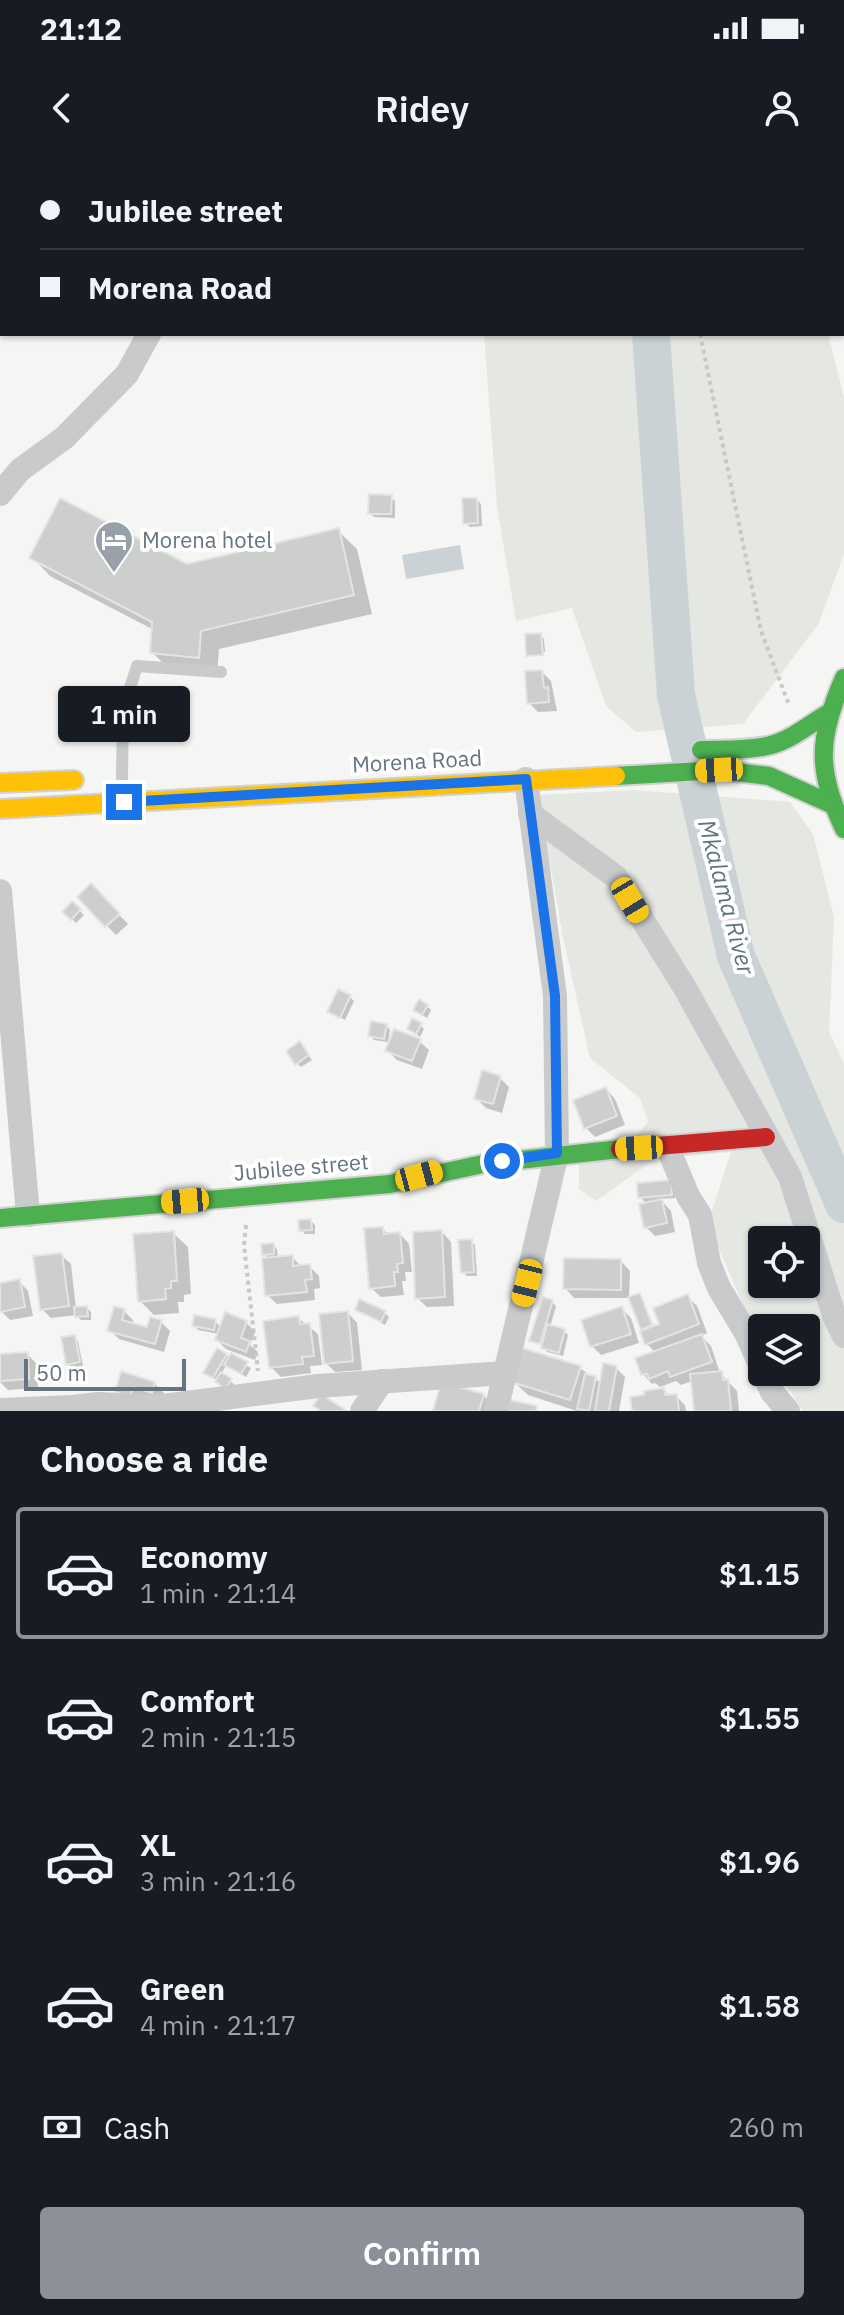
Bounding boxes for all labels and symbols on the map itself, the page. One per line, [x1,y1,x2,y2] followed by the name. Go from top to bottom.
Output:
[93,519,135,574] hotel icon: Morena hotel
[142,525,272,554] place label: Morena hotel
[58,686,190,742] callout: 1 min
[351,743,483,778] street label: Morena Road
[694,757,744,783] car
[106,784,142,820] route end
[691,816,763,979] water label: Mkalama River
[607,873,653,927] car
[614,1135,664,1161] car
[484,1143,520,1179] route start
[232,1146,370,1187] street label: Jubilee street
[393,1158,445,1194] car
[160,1187,210,1215] car
[510,1257,544,1309] car
[24,1355,186,1391] scale bar

